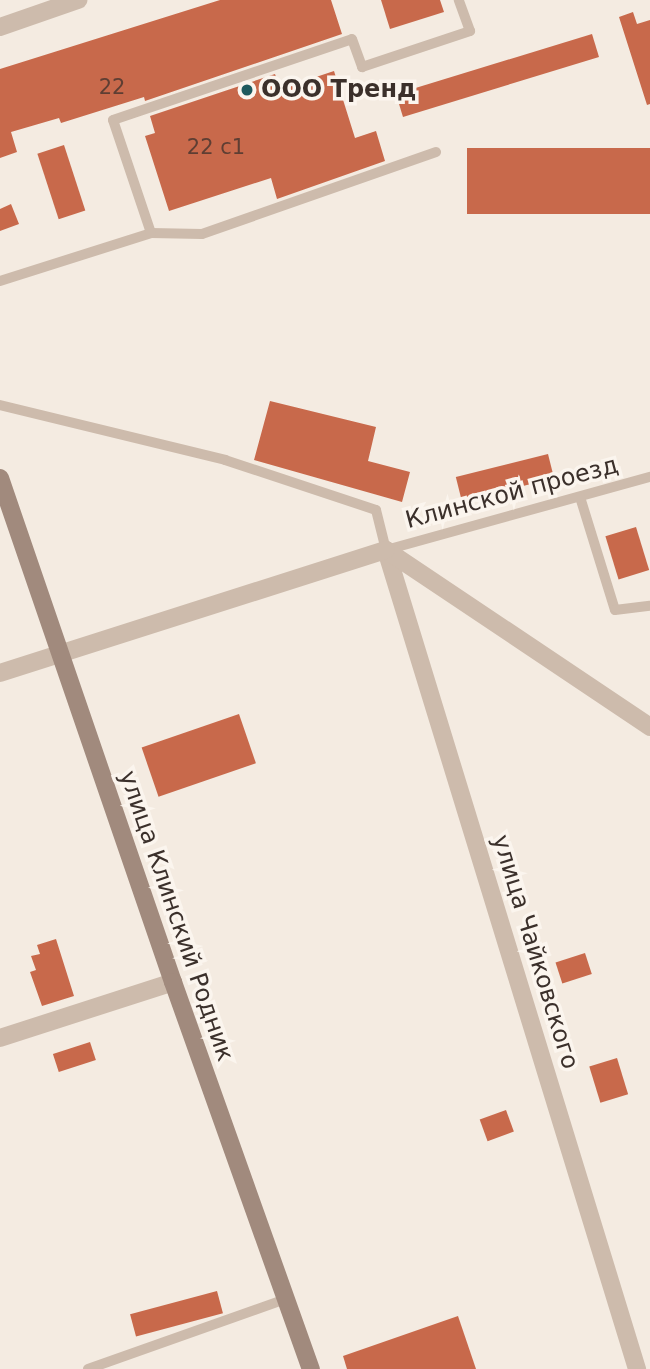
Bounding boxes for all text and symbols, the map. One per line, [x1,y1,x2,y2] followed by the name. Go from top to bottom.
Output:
[99,74,125,100] house number: 22
[261,76,416,104] place label: ООО Тренд
[239,82,255,98] marker: ООО Тренд
[187,134,245,160] house number: 22 с1
[403,451,621,535] street label: Клинской проезд
[113,767,239,1065] street label: улица Клинский Родник
[486,831,584,1073] street label: улица Чайковского

